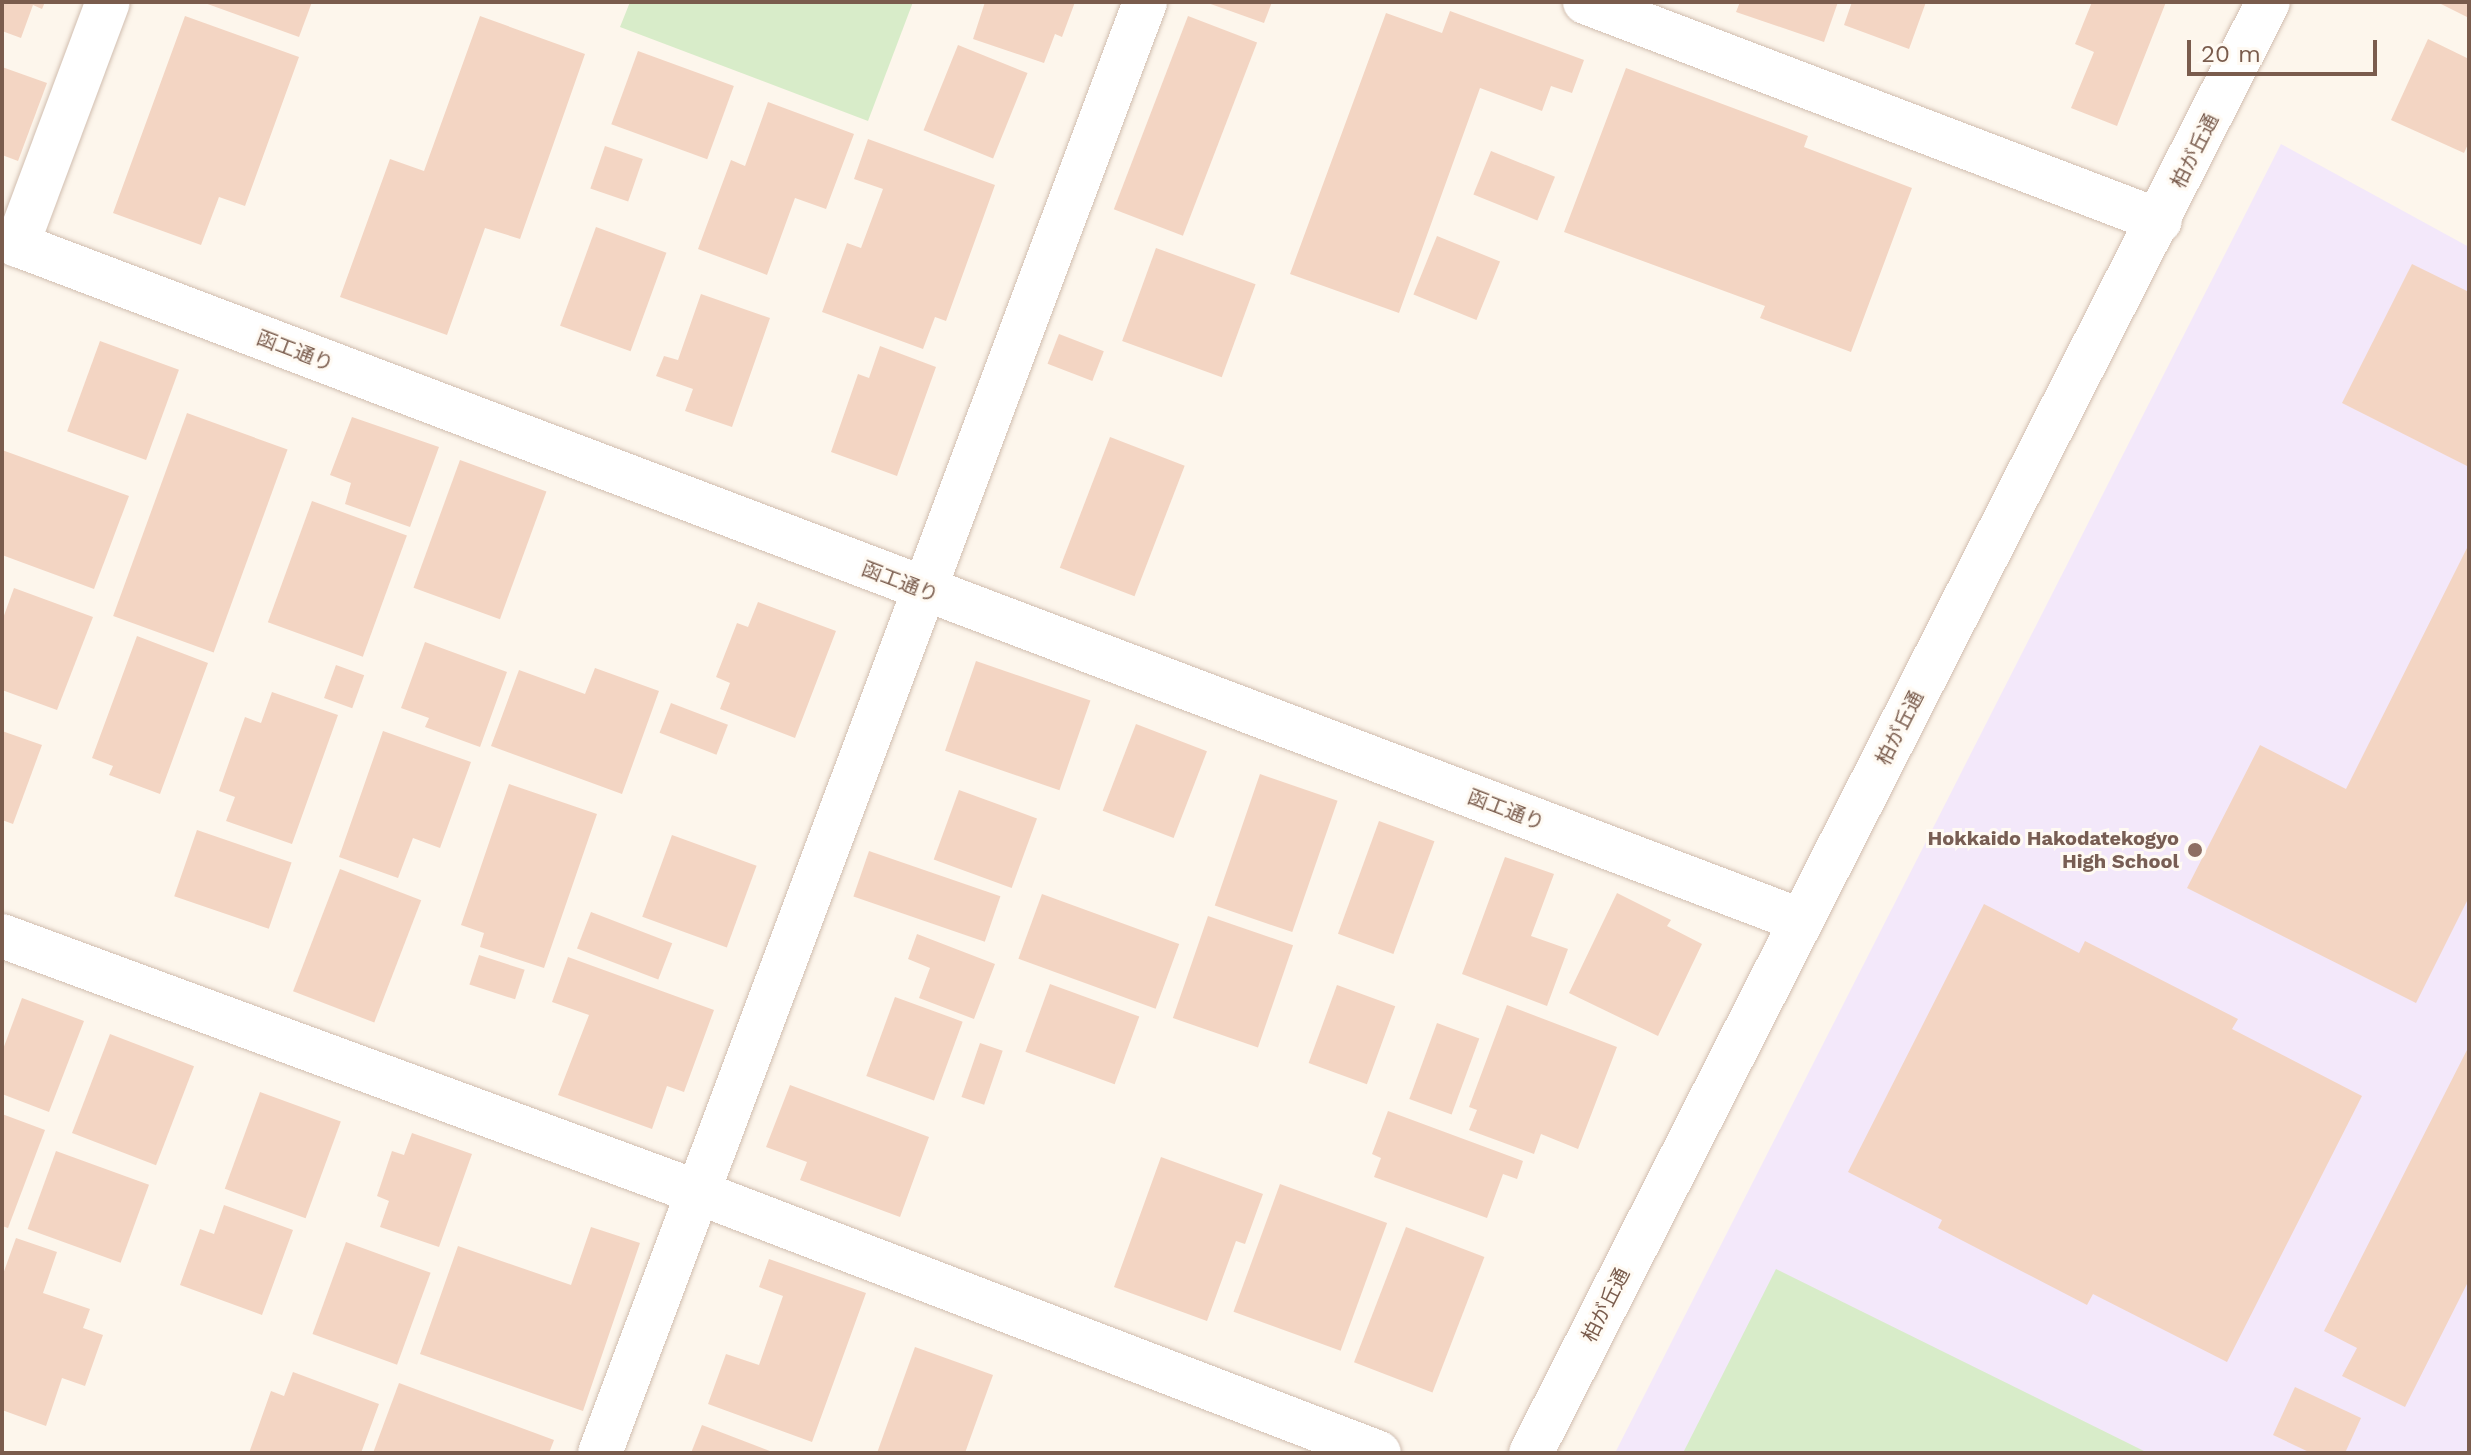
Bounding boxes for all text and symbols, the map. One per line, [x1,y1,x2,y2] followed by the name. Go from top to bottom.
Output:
[2191,24,2381,74] scale bar
[2201,40,2261,68] text: 20 m
[2166,110,2224,192] street label: 柏が丘通
[253,325,337,377] street label: 函工通り
[858,556,942,608] street label: 函工通り
[1871,687,1929,769] street label: 柏が丘通
[1464,784,1548,836] street label: 函工通り
[1928,826,2179,873] place label: Hokkaido Hakodatekogyo High School
[2186,841,2204,859] marker: Hokkaido Hakodatekogyo High School
[1577,1264,1635,1346] street label: 柏が丘通

